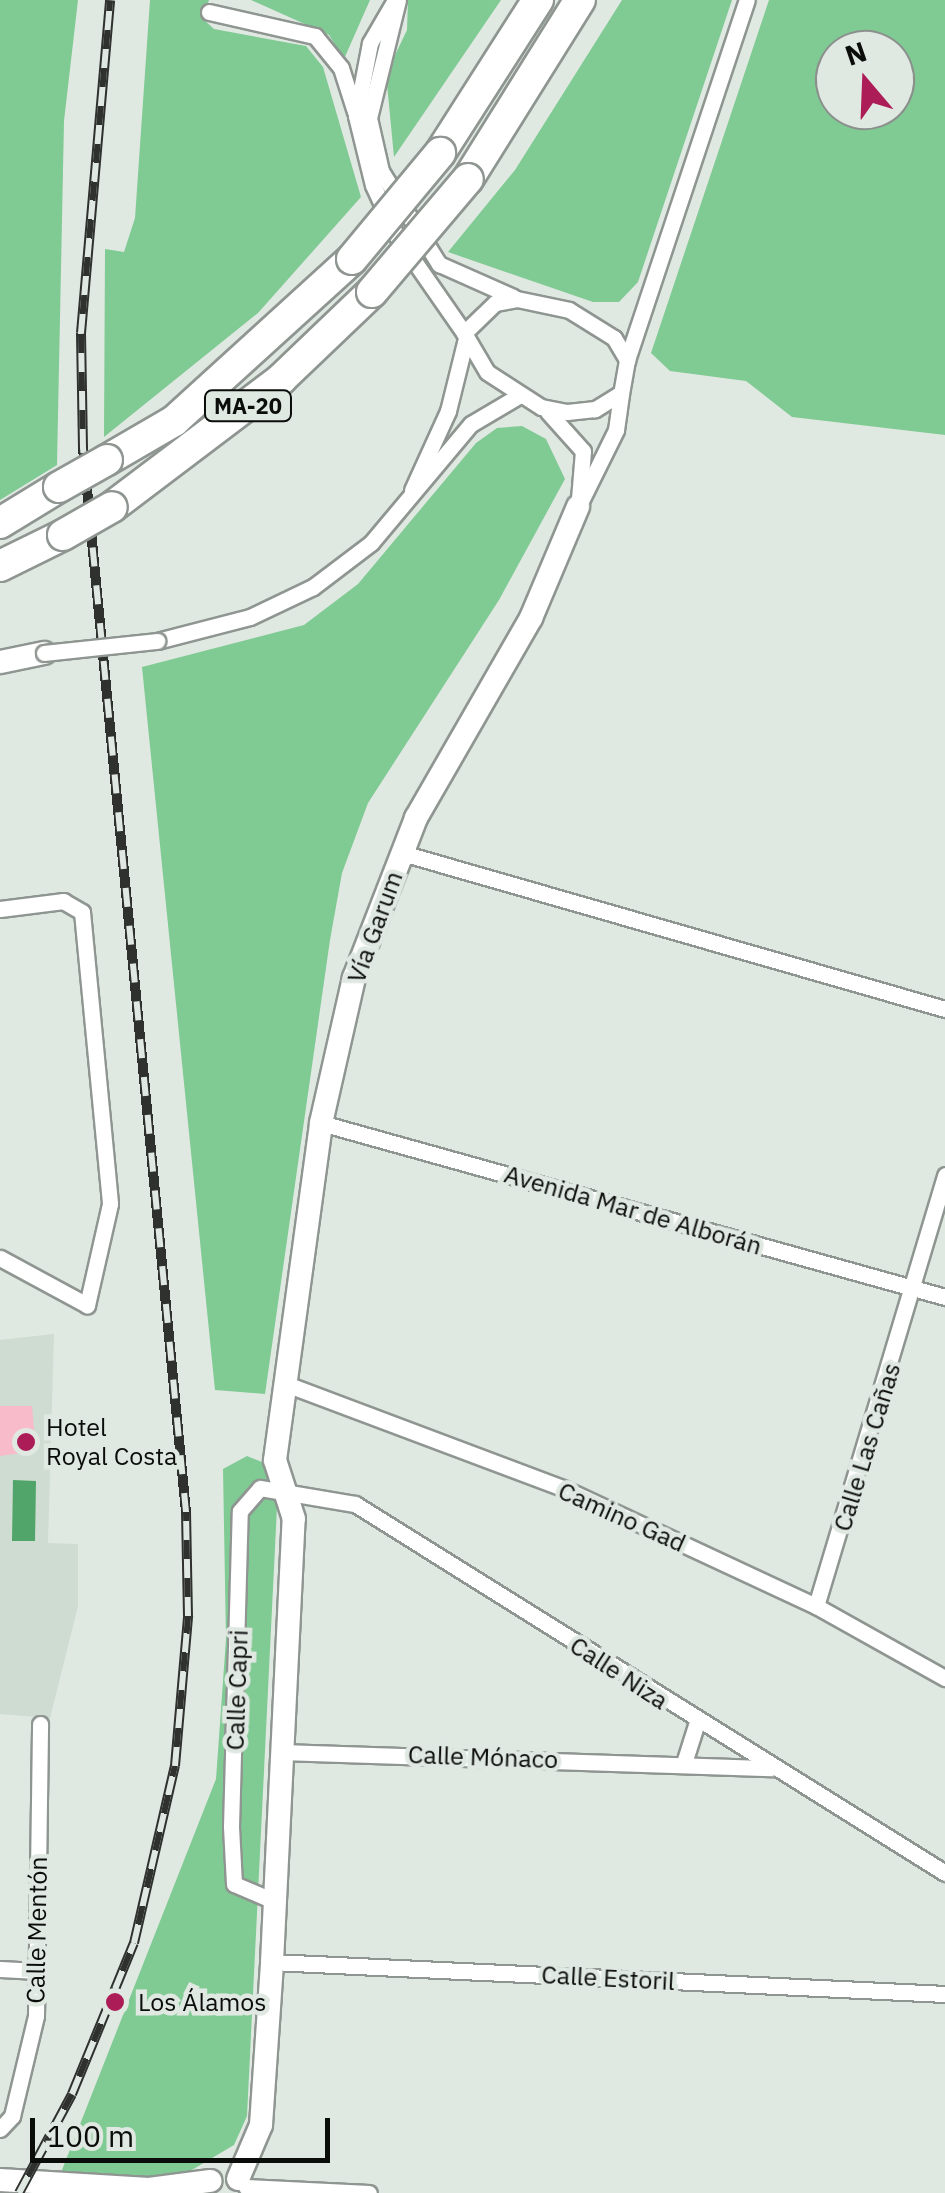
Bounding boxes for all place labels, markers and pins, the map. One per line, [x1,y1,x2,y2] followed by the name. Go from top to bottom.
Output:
[46,1413,177,1472] place label: Hotel Royal Costa
[15,1431,37,1453] marker: Hotel Royal Costa
[138,1987,267,2017] place label: Los Álamos
[102,1989,128,2015] marker: Los Álamos

